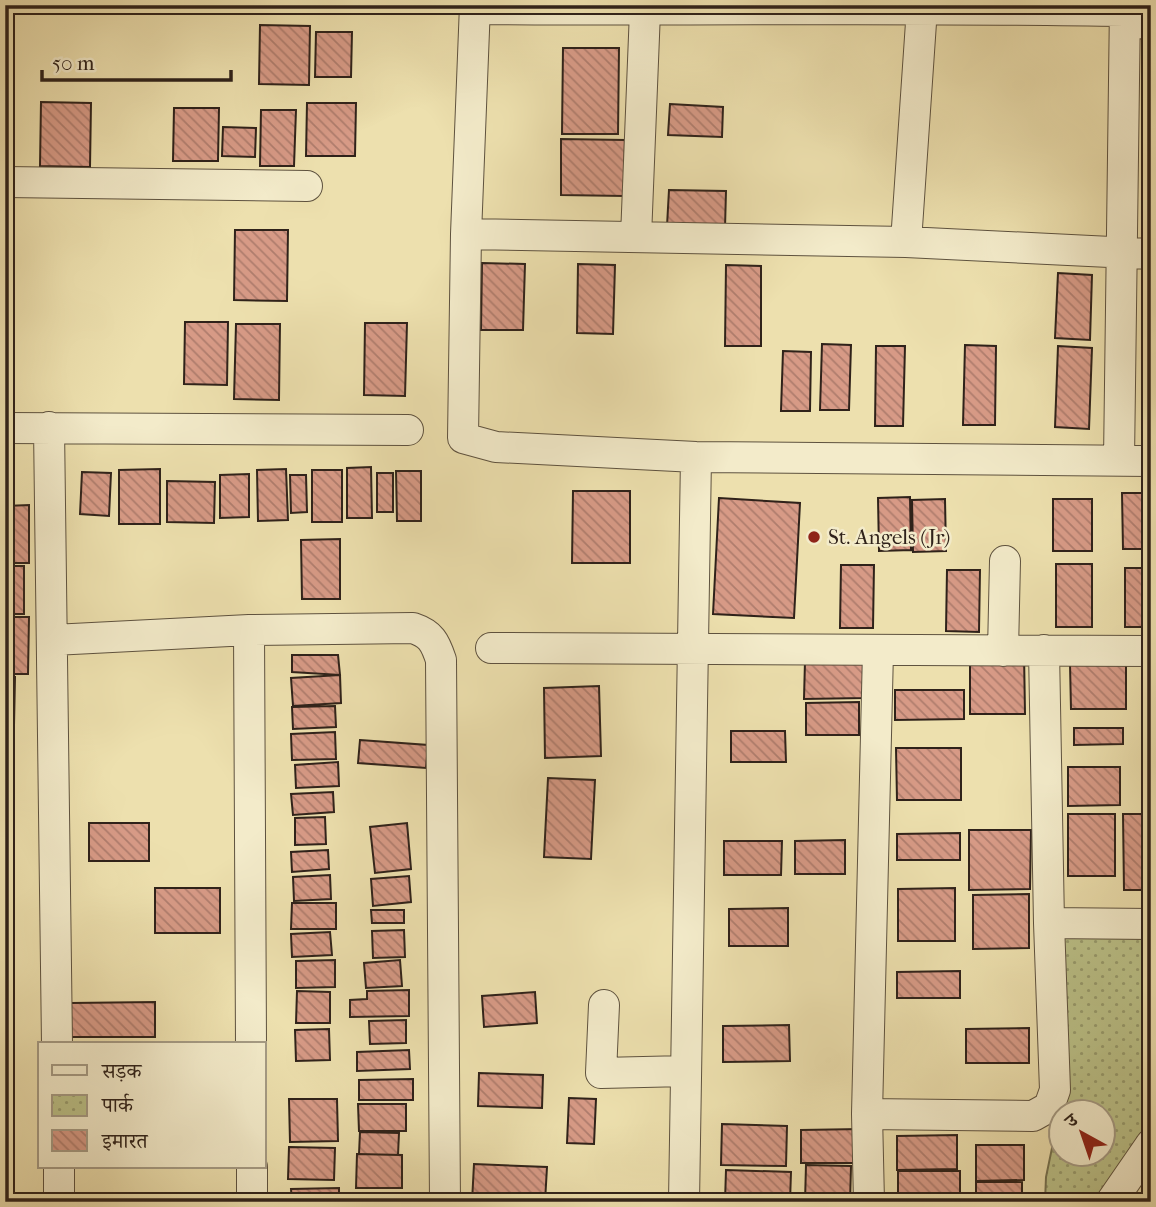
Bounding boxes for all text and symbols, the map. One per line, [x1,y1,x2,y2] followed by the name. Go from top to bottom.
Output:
[42,38,231,82] scale bar
[52,51,95,75] text: 50 m
[828,525,950,549] place label: St. Angels (Jr)
[806,529,822,545] marker: St. Angels (Jr)
[38,1042,266,1168] legend
[101,1059,142,1083] text: सड़क
[101,1093,134,1117] text: पार्क
[1048,1098,1118,1168] north arrow
[1059,1108,1084,1134] text: उ
[101,1129,149,1153] text: इमारत

